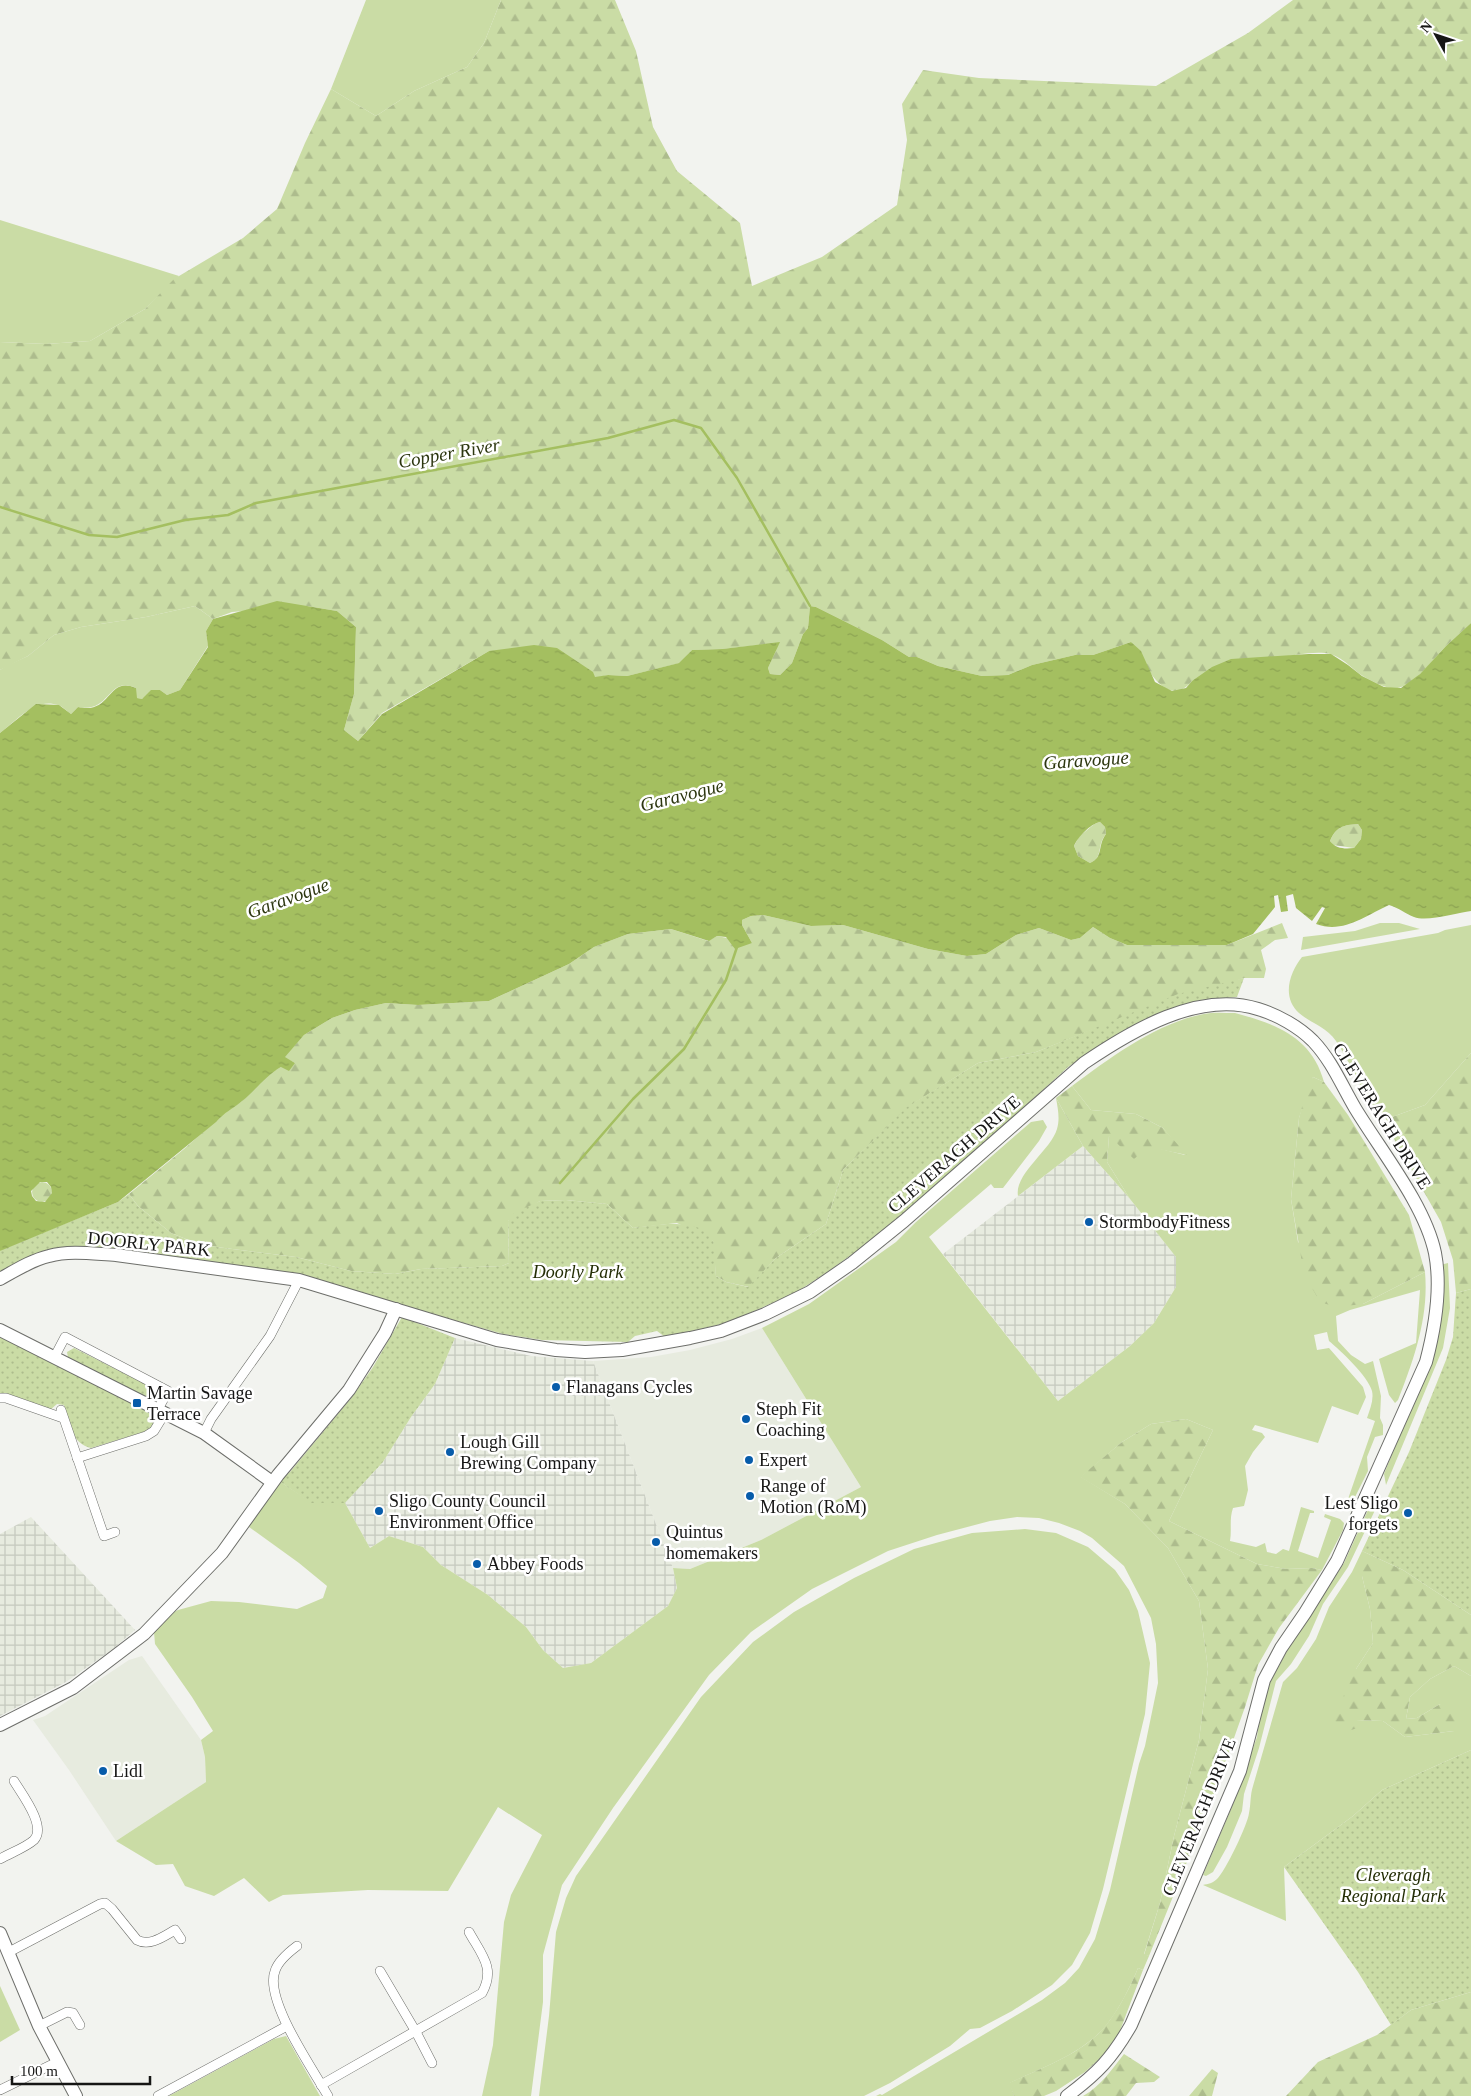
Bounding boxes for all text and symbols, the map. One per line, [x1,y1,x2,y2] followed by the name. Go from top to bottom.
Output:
[1411,10,1461,60] north arrow
[1417,18,1435,36] text: N
[397,434,502,472] water label: Copper River
[1043,747,1129,773] water label: Garavogue
[638,774,726,816] water label: Garavogue
[244,874,332,922] water label: Garavogue
[1329,1039,1435,1193] street label: CLEVERAGH DRIVE
[884,1091,1024,1217] street label: CLEVERAGH DRIVE
[1099,1212,1230,1232] place label: StormbodyFitness
[1083,1216,1095,1228] marker: StormbodyFitness
[87,1228,211,1260] street label: DOORLY PARK
[532,1262,624,1282] park label: Doorly Park
[566,1377,692,1397] place label: Flanagans Cycles
[550,1381,562,1393] marker: Flanagans Cycles
[147,1383,252,1424] place label: Martin Savage Terrace
[131,1397,143,1409] marker: Martin Savage Terrace
[756,1399,825,1440] place label: Steph Fit Coaching
[740,1413,752,1425] marker: Steph Fit Coaching
[460,1432,597,1473] place label: Lough Gill Brewing Company
[444,1446,456,1458] marker: Lough Gill Brewing Company
[759,1450,807,1470] place label: Expert
[743,1454,755,1466] marker: Expert
[760,1476,867,1518] place label: Range of Motion (RoM)
[744,1490,756,1502] marker: Range of Motion (RoM)
[389,1491,546,1532] place label: Sligo County Council Environment Office
[1324,1493,1398,1534] place label: Lest Sligo forgets
[373,1505,385,1517] marker: Sligo County Council Environment Office
[1402,1507,1414,1519] marker: Lest Sligo forgets
[666,1522,758,1563] place label: Quintus homemakers
[650,1536,662,1548] marker: Quintus homemakers
[487,1554,584,1574] place label: Abbey Foods
[471,1558,483,1570] marker: Abbey Foods
[1158,1735,1240,1899] street label: CLEVERAGH DRIVE
[113,1761,143,1781] place label: Lidl
[97,1765,109,1777] marker: Lidl
[1340,1865,1446,1906] park label: Cleveragh Regional Park
[12,2054,150,2086] scale bar
[20,2063,58,2079] text: 100 m

